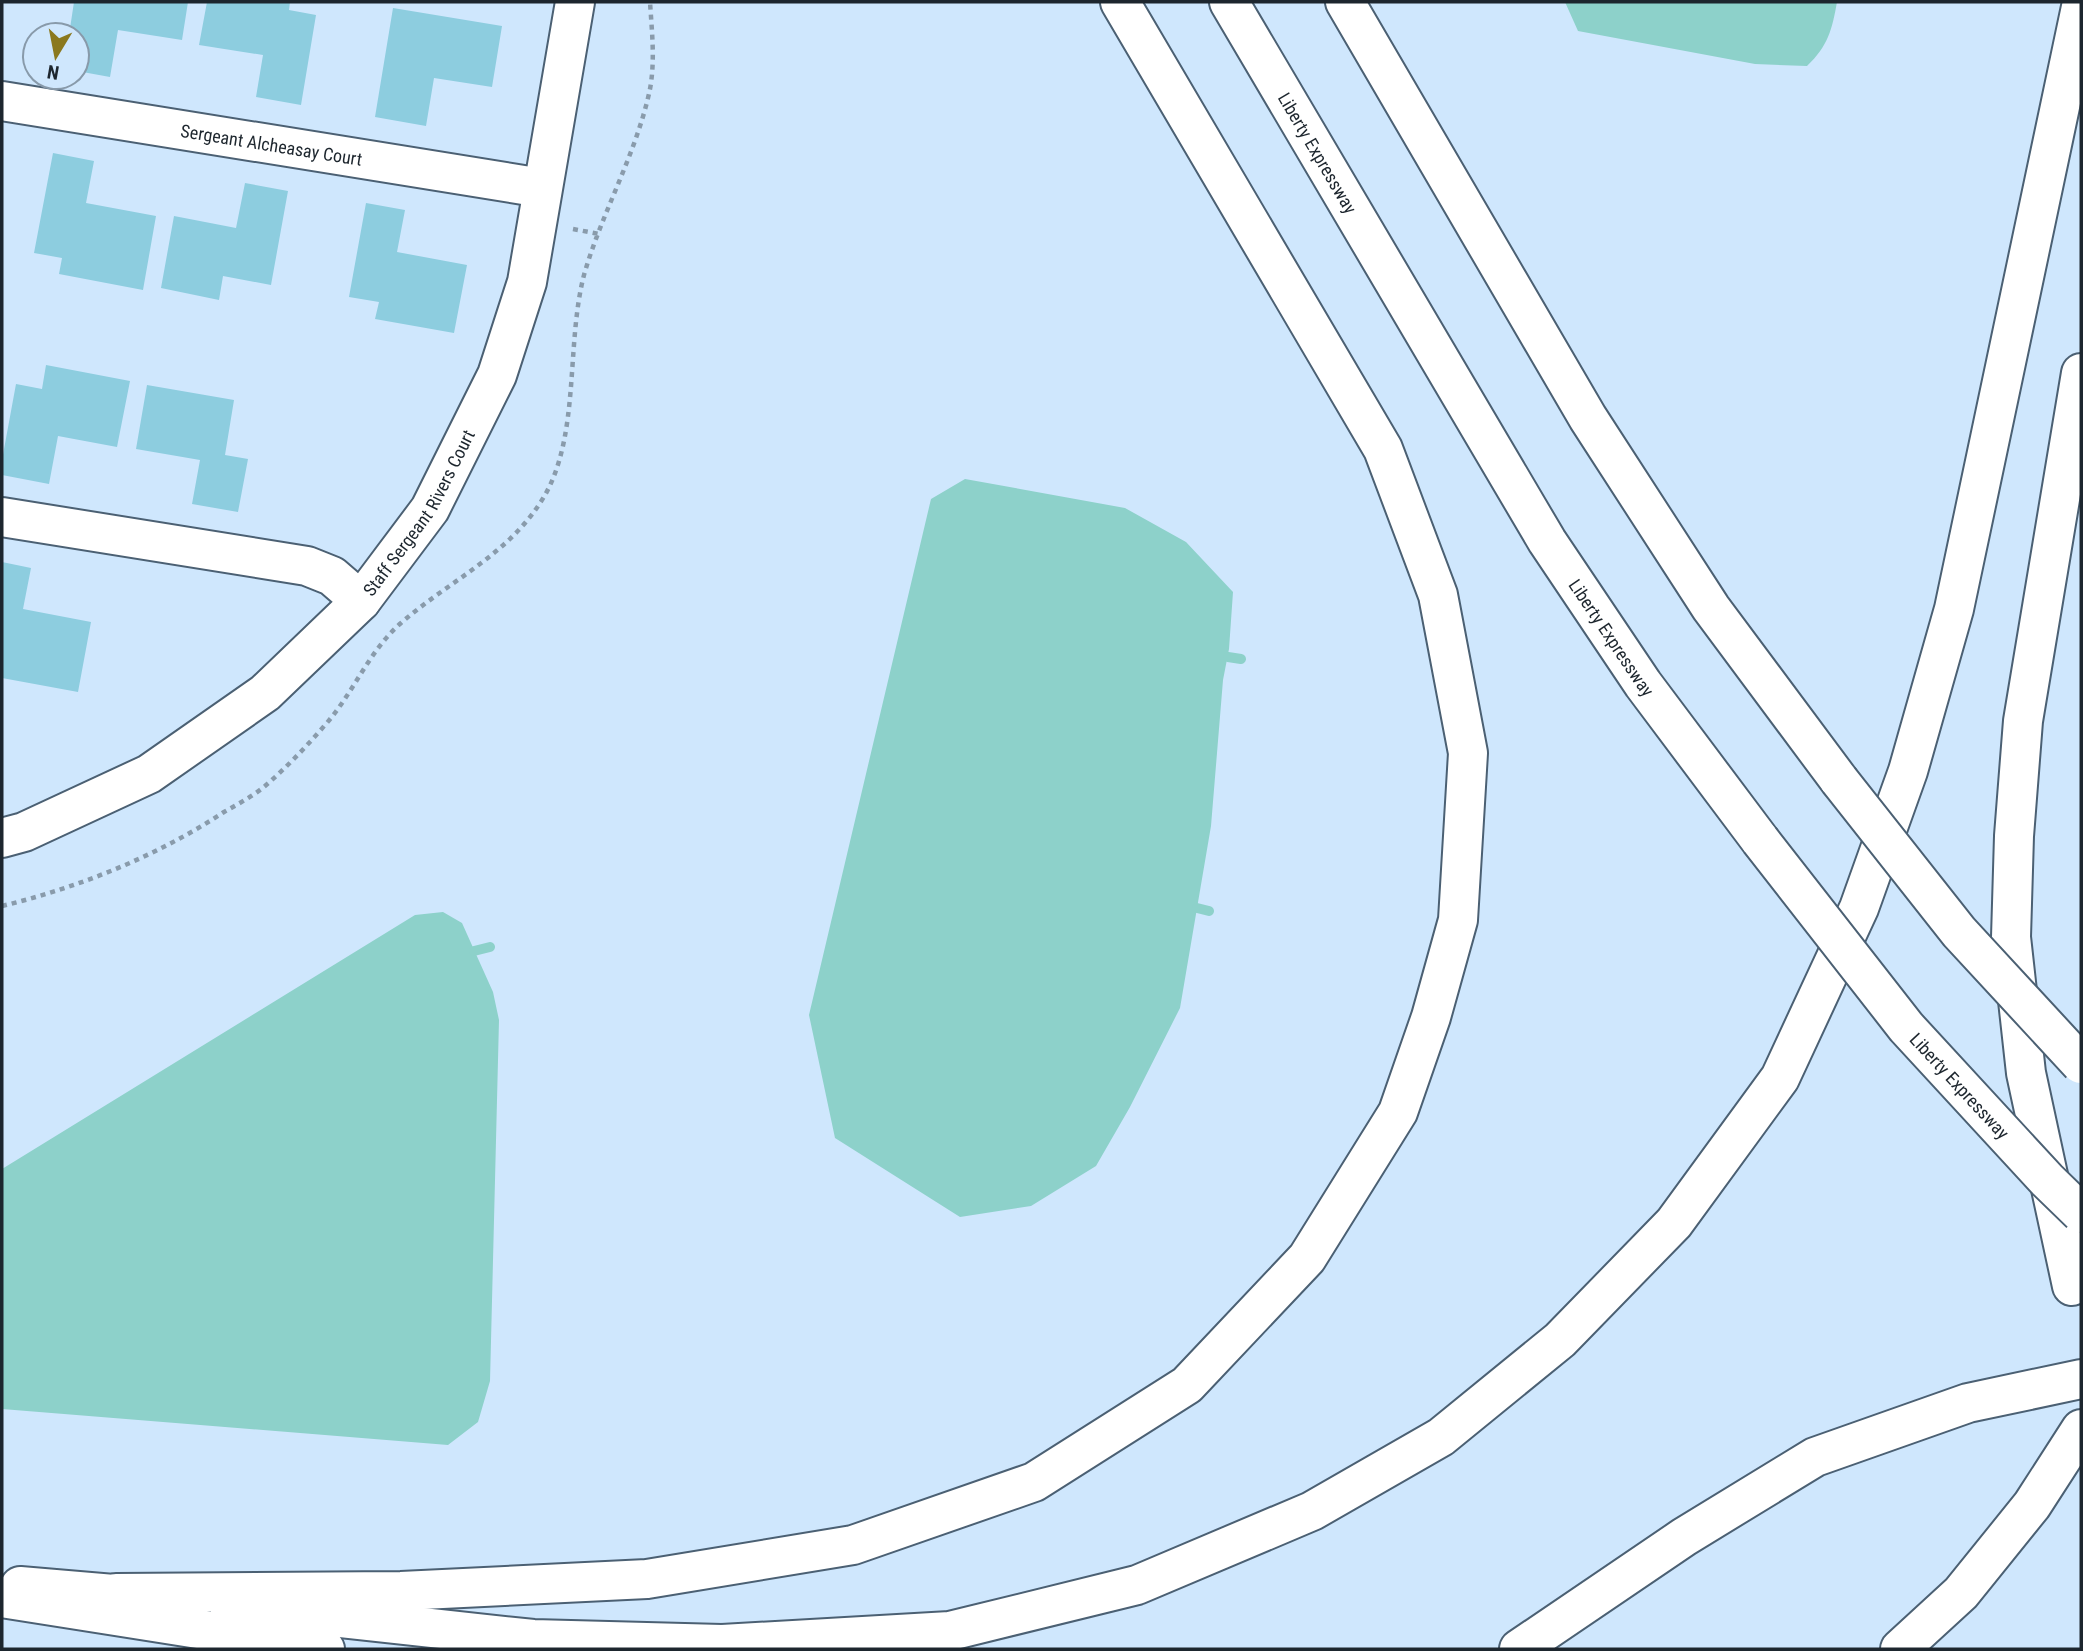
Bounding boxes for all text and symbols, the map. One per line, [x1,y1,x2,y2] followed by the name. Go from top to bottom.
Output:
[21,21,91,91] north arrow
[45,60,61,85] text: N
[1274,89,1362,217] street label: Liberty Expressway
[179,119,364,169] street label: Sergeant Alcheasay Court
[358,426,478,600] street label: Staff Sergeant Rivers Court
[1565,575,1659,700] street label: Liberty Expressway
[1906,1028,2014,1143] street label: Liberty Expressway

